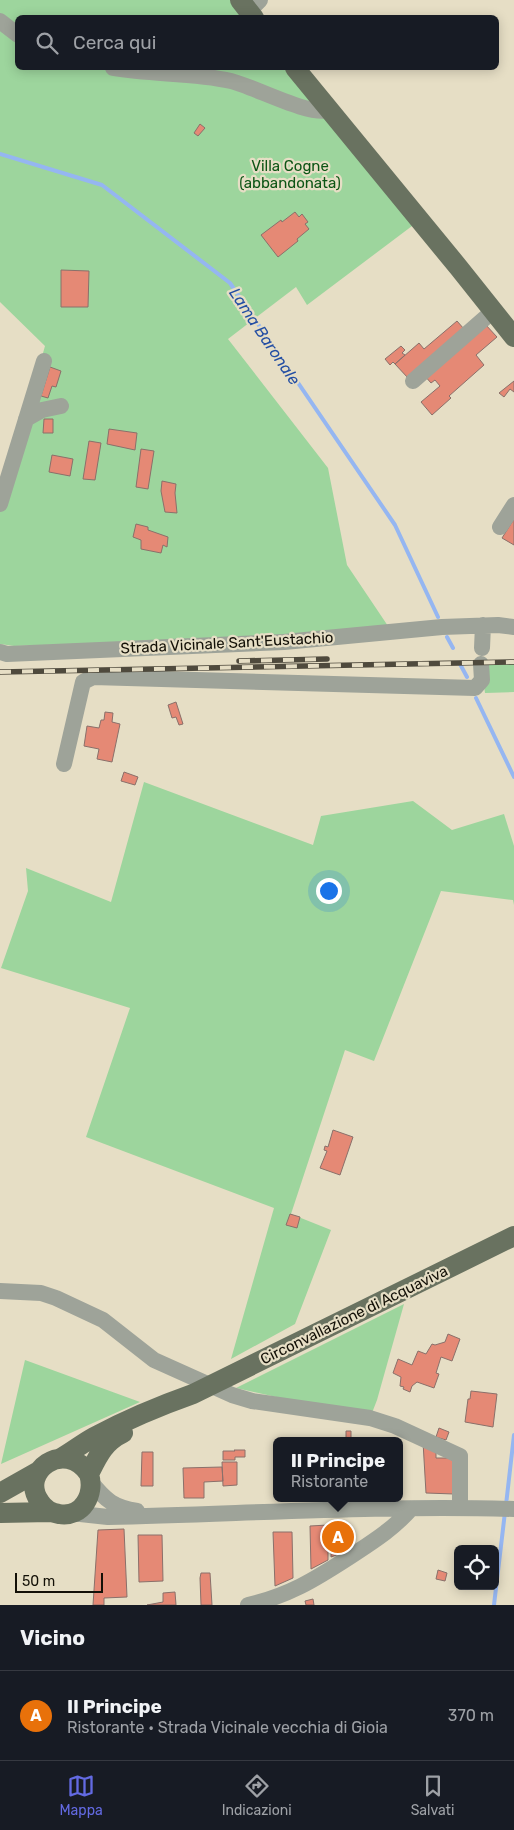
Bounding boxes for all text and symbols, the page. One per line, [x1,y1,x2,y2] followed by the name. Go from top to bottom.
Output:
[15,15,499,70] search box
[33,29,61,57] icon: search
[73,31,156,54] text: Cerca qui
[239,157,341,192] park label: Villa Cogne (abbandonata)
[225,284,304,389] water label: Lama Baronale
[120,628,334,658] street label: Strada Vicinale Sant'Eustachio
[316,878,342,904] your location
[257,1262,451,1368] street label: Circonvallazione di Acquaviva
[273,1437,403,1502] popup
[291,1449,385,1472] text: Il Principe
[291,1472,368,1491] text: Ristorante
[322,1518,354,1556] pin: A
[454,1545,499,1590] map controls
[454,1545,499,1590] button: locate
[15,1570,102,1593] scale bar
[22,1573,55,1590] text: 50 m
[20,1625,85,1650] text: Vicino
[67,1695,162,1718] text: Il Principe
[30,1706,42,1725] text: A
[448,1706,494,1725] text: 370 m
[67,1718,388,1737] text: Ristorante · Strada Vicinale vecchia di Gioia
[59,1772,103,1819] tab: Mappa
[222,1772,292,1819] tab: Indicazioni
[411,1772,454,1819] tab: Salvati

